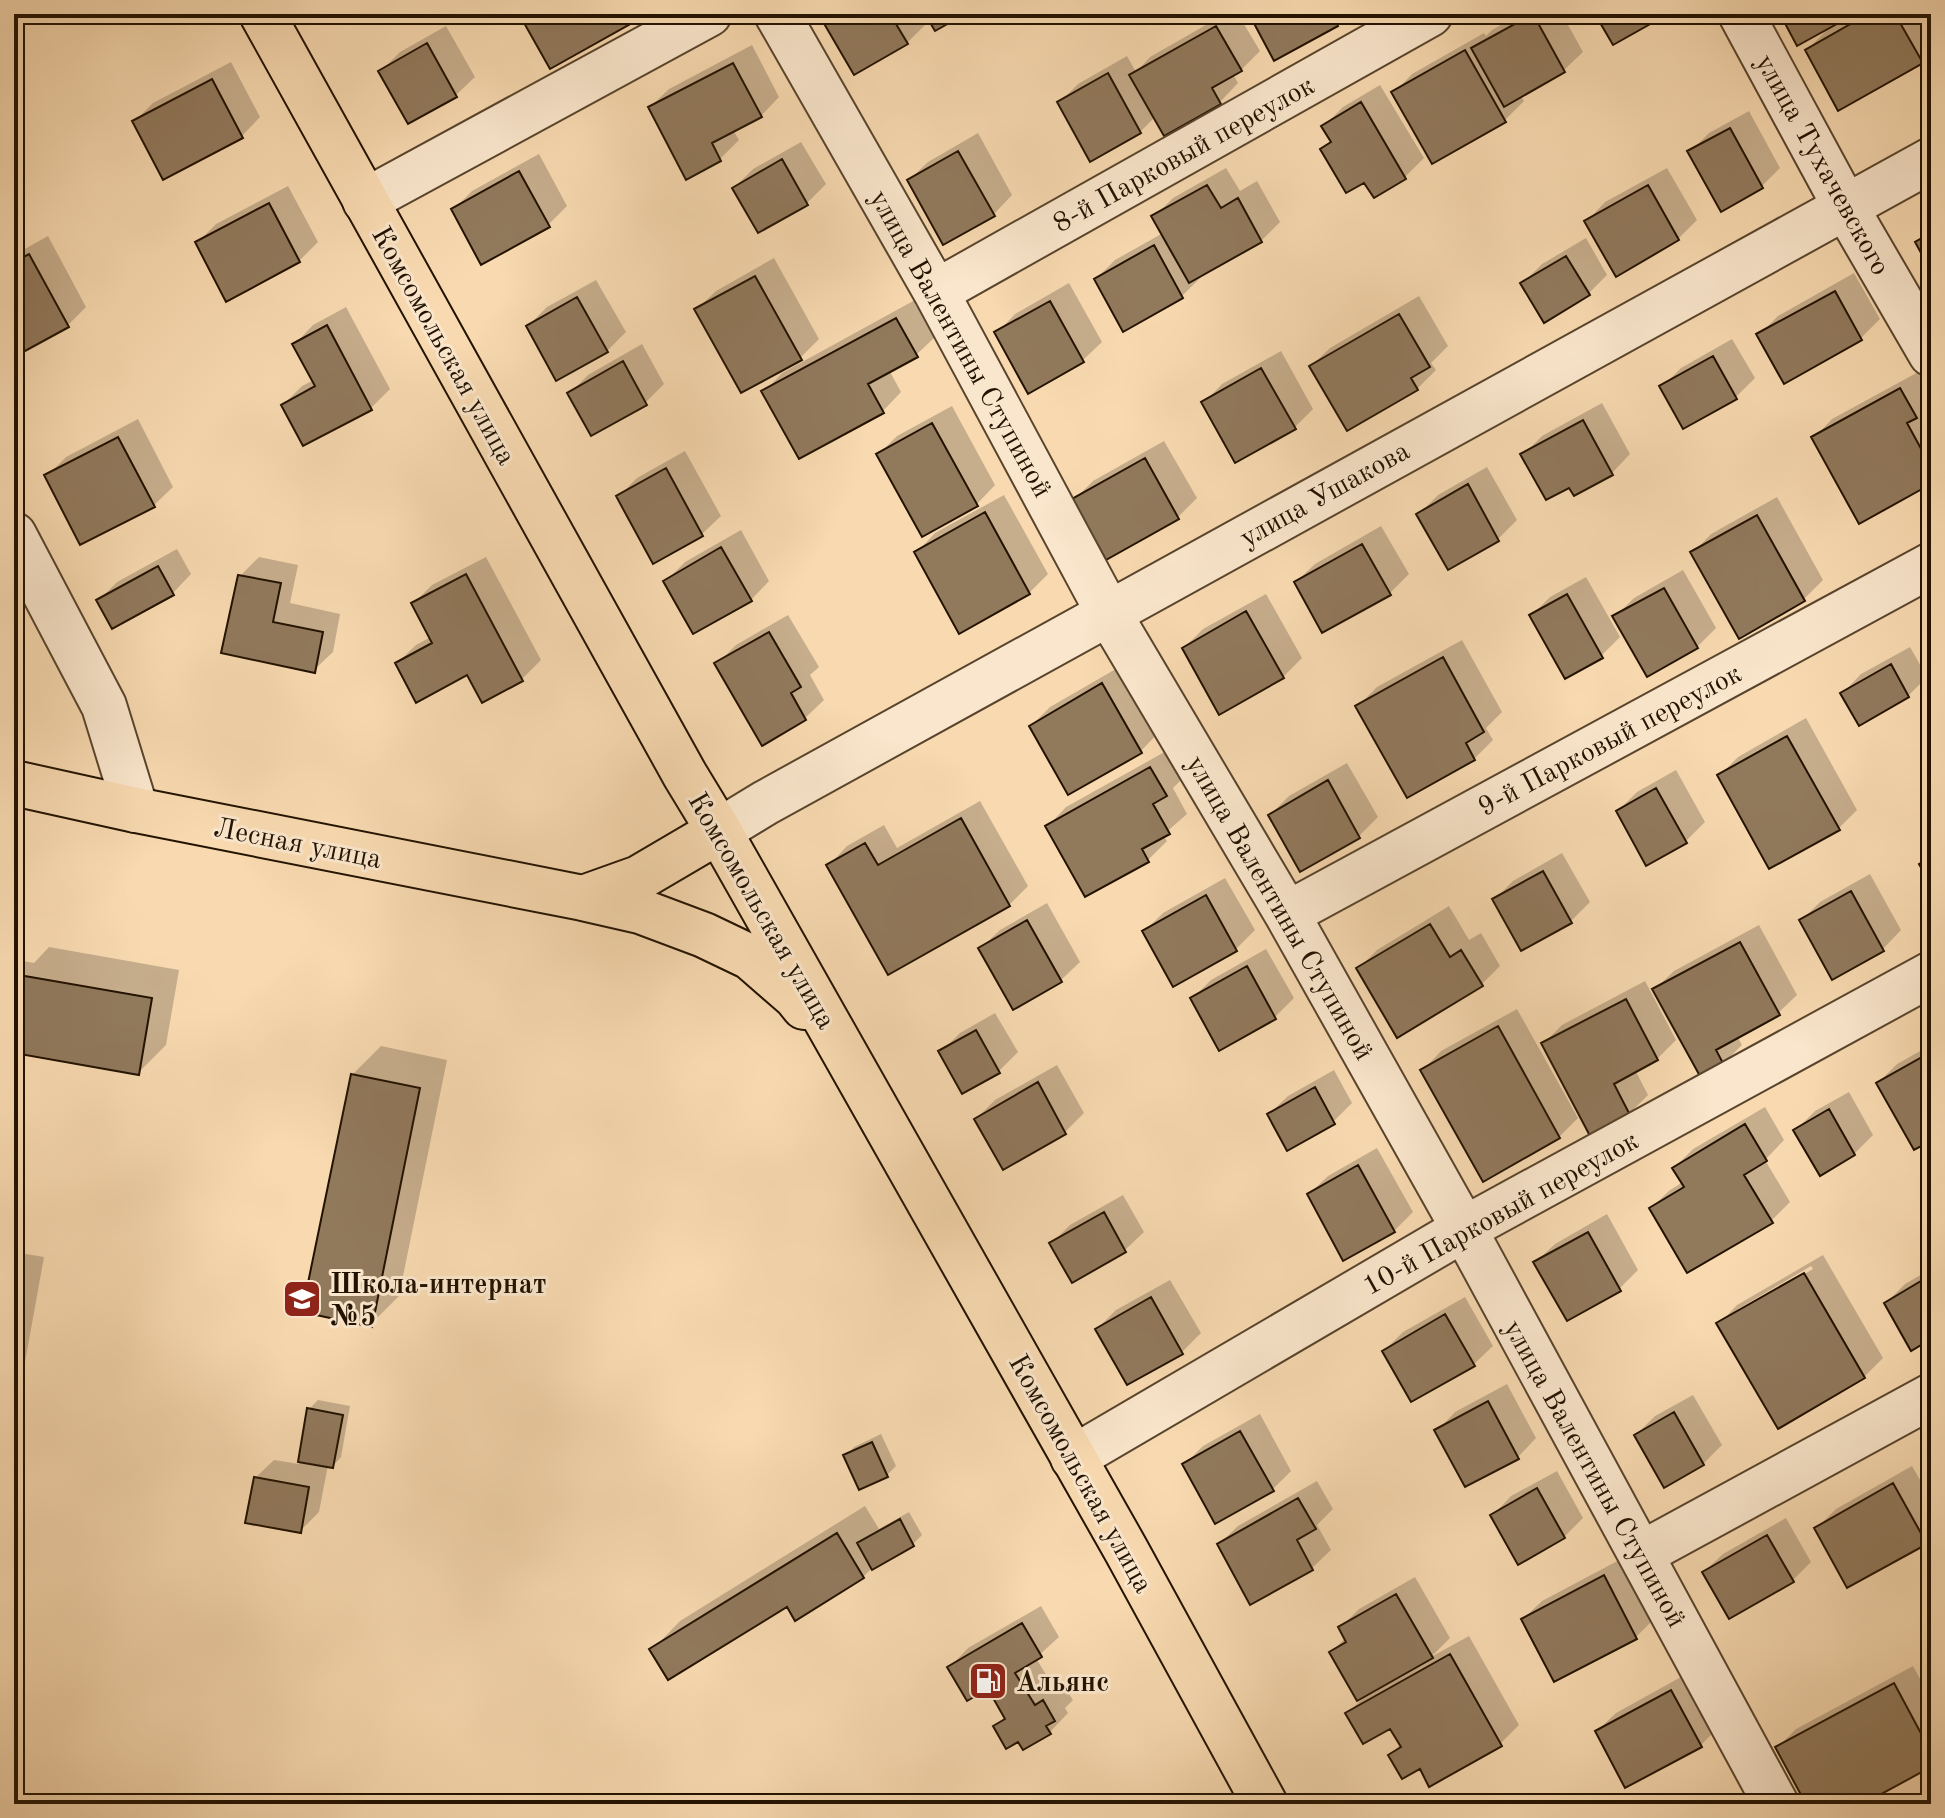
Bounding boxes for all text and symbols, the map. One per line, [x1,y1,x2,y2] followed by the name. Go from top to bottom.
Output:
[1749,50,1894,281] street label: улица Тухачевского
[1049,72,1320,239] street label: 8-й Парковый переулок
[863,186,1056,503] street label: улица Валентины Ступиной
[365,223,520,470] street label: Комсомольская улица
[1236,437,1415,554] street label: улица Ушакова
[1474,660,1747,823] street label: 9-й Парковый переулок
[1180,751,1377,1066] street label: улица Валентины Ступиной
[681,789,840,1035] street label: Комсомольская улица
[211,815,384,875] street label: Лесная улица
[1359,1127,1644,1302] street label: 10-й Парковый переулок
[330,1272,546,1332] place label: Школа-интернат №5
[281,1278,323,1320] school or university icon: Школа-интернат №5
[1497,1316,1690,1633] street label: улица Валентины Ступиной
[1002,1351,1157,1598] street label: Комсомольская улица
[967,1660,1009,1702] fuel station icon: Альянс
[1016,1670,1109,1698] place label: Альянс

